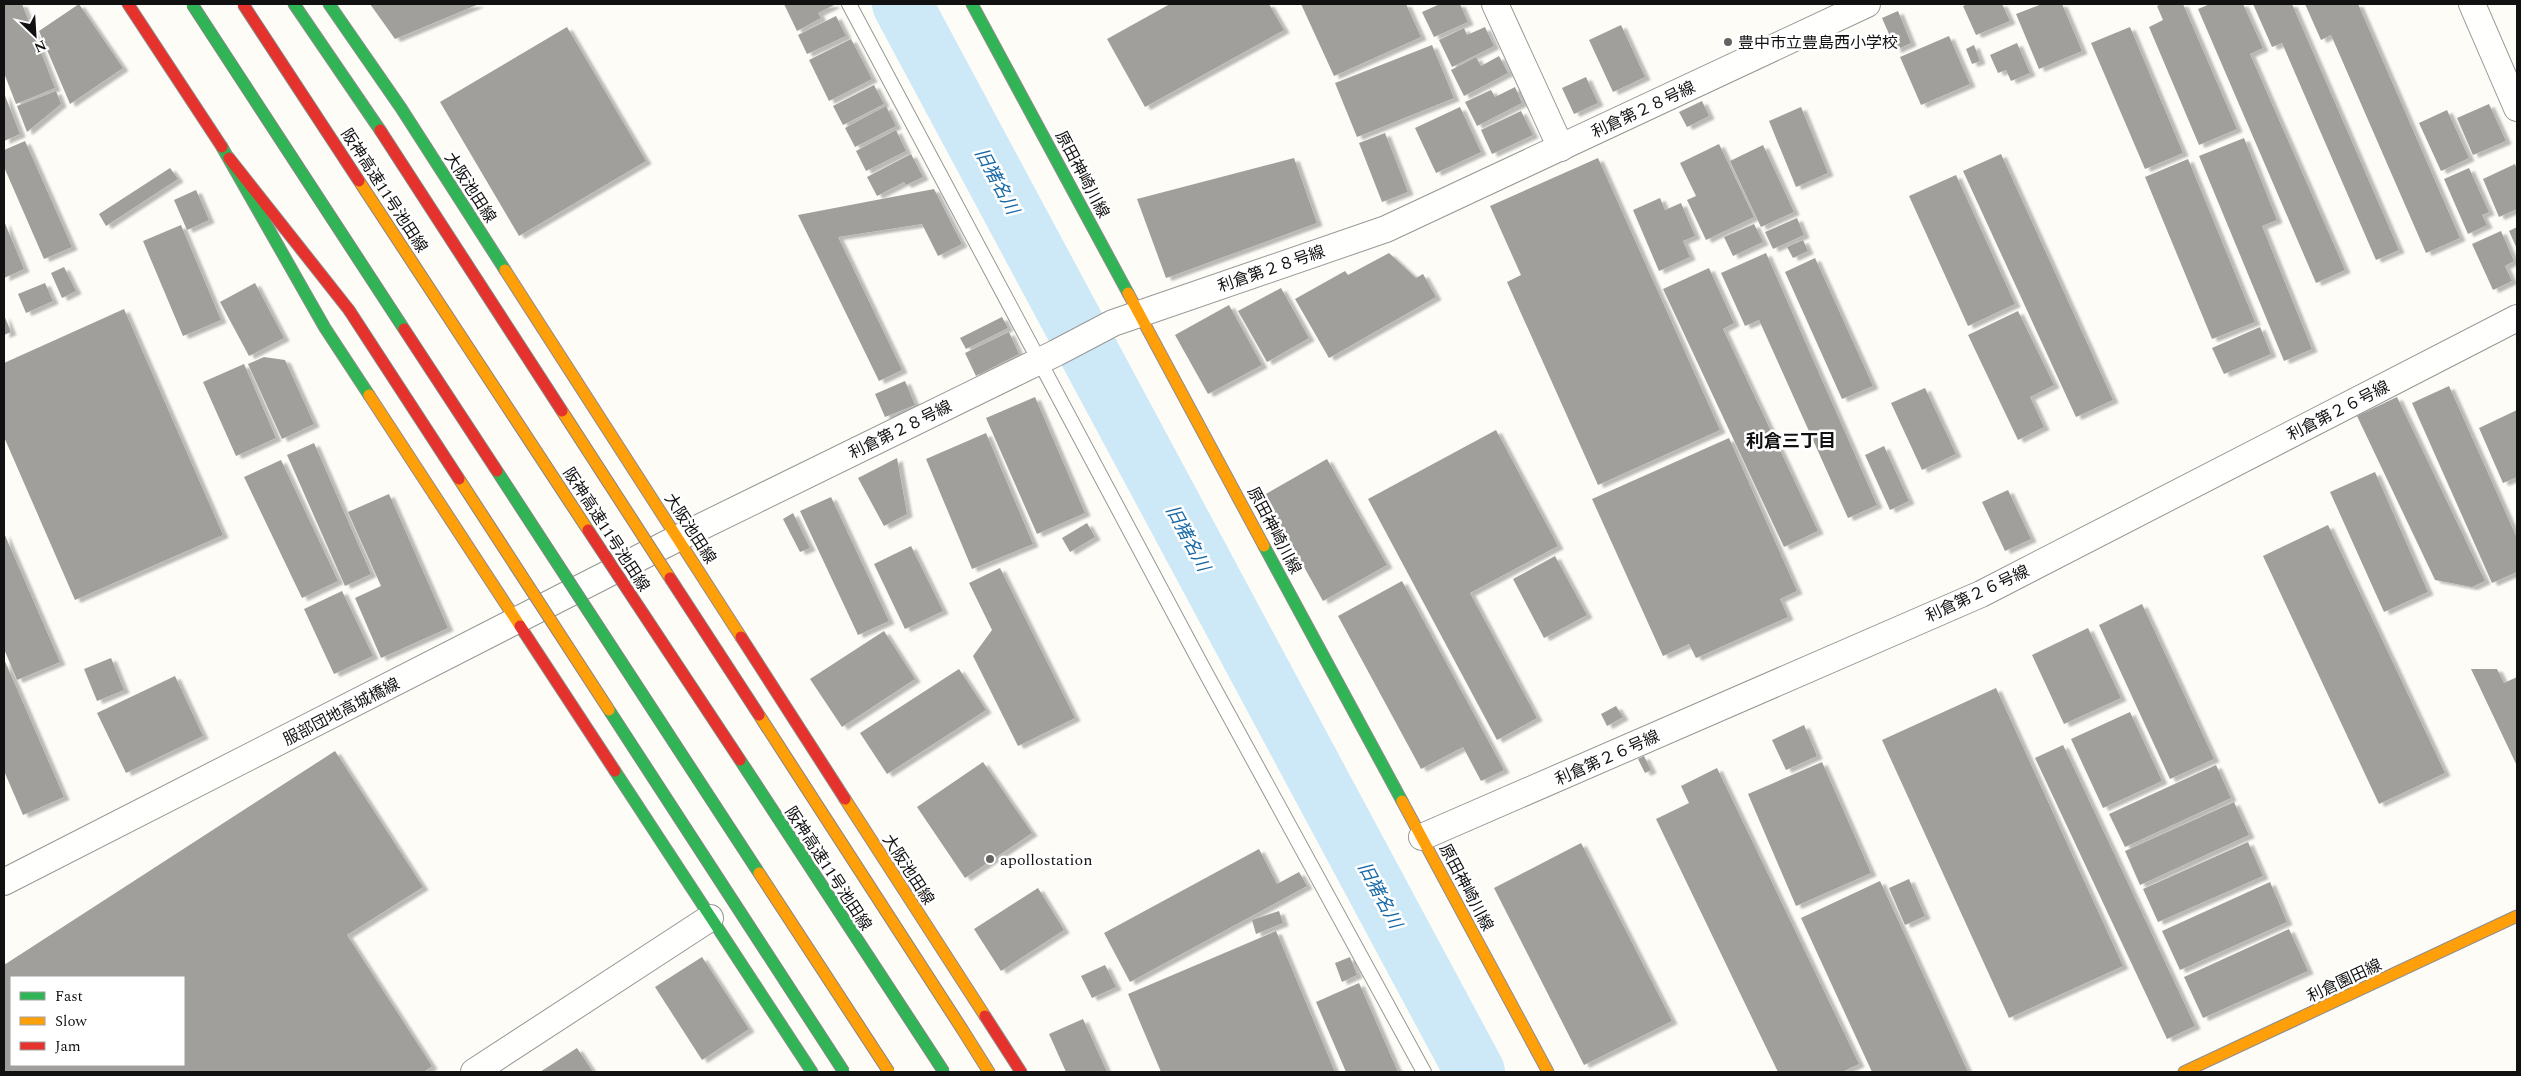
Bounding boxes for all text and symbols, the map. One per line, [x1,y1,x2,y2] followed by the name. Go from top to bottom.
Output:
[10,10,60,60] north arrow
[1738,31,1898,55] place label: 豊中市立豊島西小学校
[31,34,50,58] text: N
[1722,36,1734,48] marker: 豊中市立豊島西小学校
[1588,75,1699,144] street label: 利倉第２８号線
[335,124,433,257] street label: 阪神高速11号池田線
[1049,126,1115,222] street label: 原田神崎川線
[968,143,1026,221] water label: 旧猪名川
[438,147,502,228] street label: 大阪池田線
[1214,239,1328,299] street label: 利倉第２８号線
[2283,375,2394,447] street label: 利倉第２６号線
[845,395,956,465] street label: 利倉第２８号線
[1746,428,1836,455] district label: 利倉三丁目
[557,463,655,596] street label: 阪神高速11号池田線
[1241,482,1307,578] street label: 原田神崎川線
[658,488,722,569] street label: 大阪池田線
[1159,500,1217,578] water label: 旧猪名川
[1922,559,2033,628] street label: 利倉第２６号線
[279,672,404,752] street label: 服部団地高城橋線
[1551,724,1663,792] street label: 利倉第２６号線
[779,802,877,935] street label: 阪神高速11号池田線
[876,829,940,910] street label: 大阪池田線
[1433,839,1499,935] street label: 原田神崎川線
[1000,848,1093,872] place label: apollostation
[984,853,996,865] marker: apollostation
[1351,857,1409,935] water label: 旧猪名川
[2303,953,2386,1009] street label: 利倉園田線
[10,976,185,1066] legend
[55,985,83,1008] text: Fast
[55,1010,87,1033] text: Slow
[55,1035,81,1058] text: Jam

